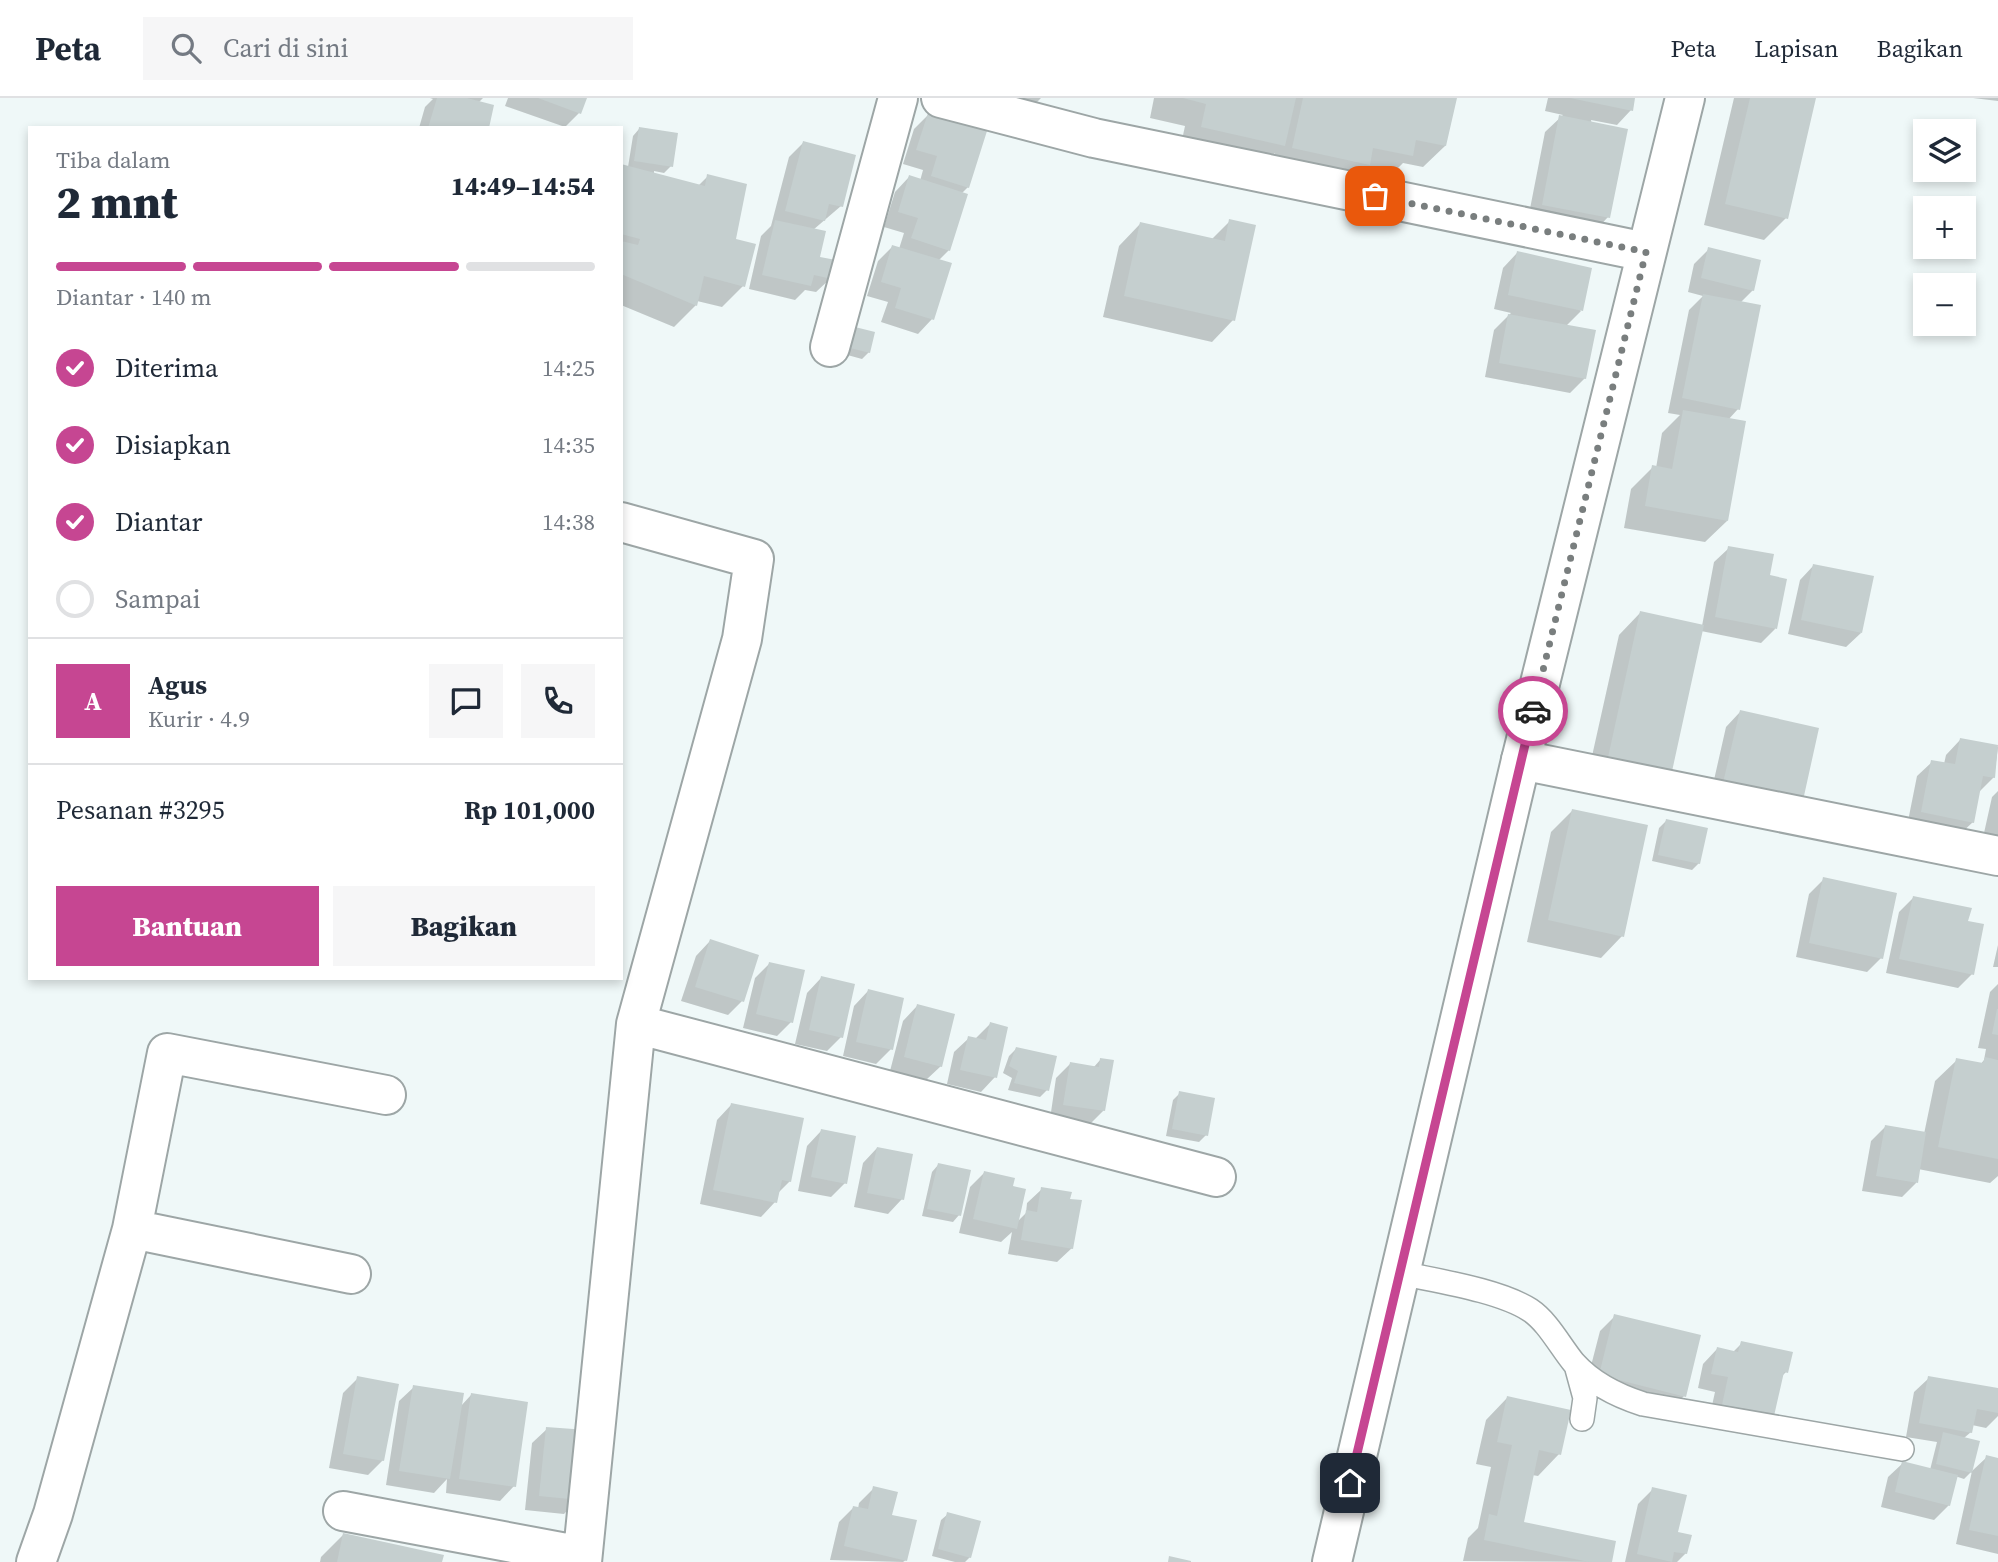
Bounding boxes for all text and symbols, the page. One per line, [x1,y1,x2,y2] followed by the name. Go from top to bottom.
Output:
[143,17,633,80] search box
[35,26,101,71] text: Peta
[167,29,205,67] icon: search
[223,30,348,66] text: Cari di sini
[1670,32,1716,65] text: Peta
[1754,32,1839,65] text: Lapisan
[1877,32,1963,65] text: Bagikan
[1913,119,1976,336] map controls
[1913,119,1976,182] button: layers
[56,144,171,176] text: Tiba dalam
[1345,166,1405,226] pin
[451,168,595,204] text: 14:49–14:54
[56,170,178,233] text: 2 mnt
[1356,177,1394,215] icon: bag
[1913,196,1976,259] button: +
[1913,273,1976,336] button: −
[56,281,212,313] text: Diantar · 140 m
[56,349,94,387] icon: check
[115,350,218,386] text: Diterima
[542,352,595,384] text: 14:25
[56,426,94,464] icon: check
[115,427,231,463] text: Disiapkan
[542,429,595,461] text: 14:35
[56,503,94,541] icon: check
[115,504,203,540] text: Diantar
[542,506,595,538] text: 14:38
[115,581,201,617] text: Sampai
[429,664,503,738] button: chat
[521,664,595,738] button: phone
[148,667,207,703] text: Agus
[1498,676,1568,746] courier
[84,683,102,719] text: A
[1514,692,1552,730] icon: car
[148,703,250,735] text: Kurir · 4.9
[56,792,225,828] text: Pesanan #3295
[464,792,595,828] text: Rp 101,000
[56,886,319,966] button: Bantuan
[333,886,595,966] button: Bagikan
[1320,1453,1380,1513] pin
[1331,1464,1369,1502] icon: home

